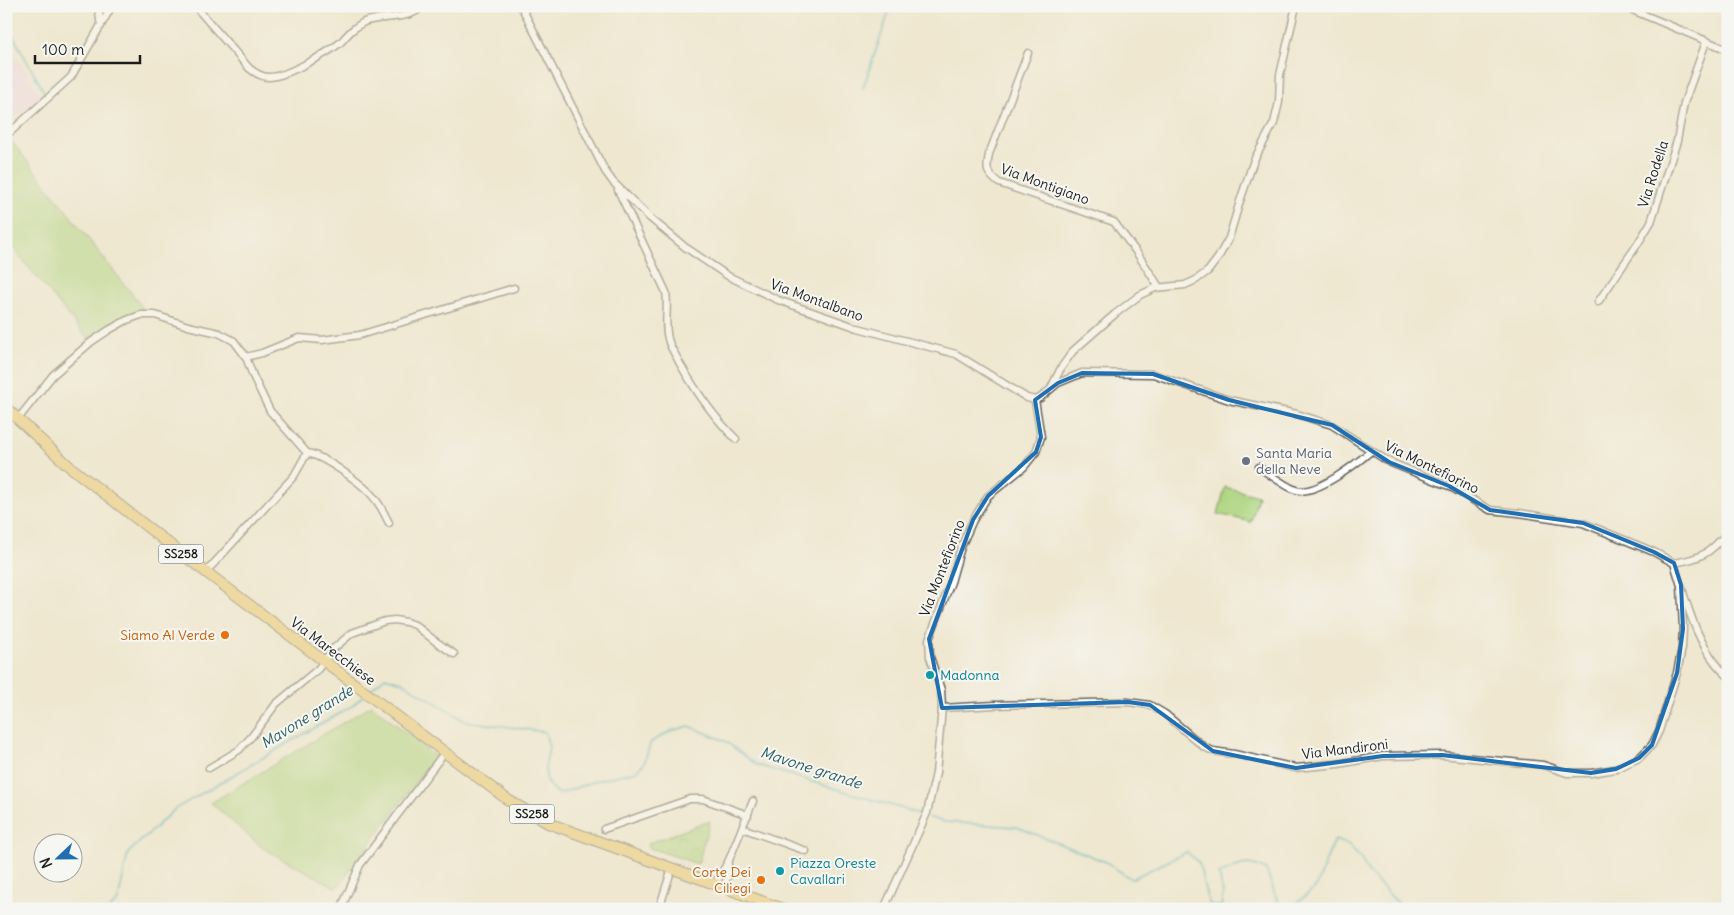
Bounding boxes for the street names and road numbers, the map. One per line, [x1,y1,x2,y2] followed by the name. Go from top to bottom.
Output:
[1634,138,1672,210] street label: Via Rodella
[998,160,1092,208] street label: Via Montigiano
[768,275,866,325] street label: Via Montalbano
[1382,436,1482,498] street label: Via Montefiorino
[915,517,969,619] street label: Via Montefiorino
[158,544,204,564] road number: SS258
[287,613,379,689] street label: Via Marecchiese
[1301,735,1389,763] street label: Via Mandironi
[510,804,554,824] road number: SS258

